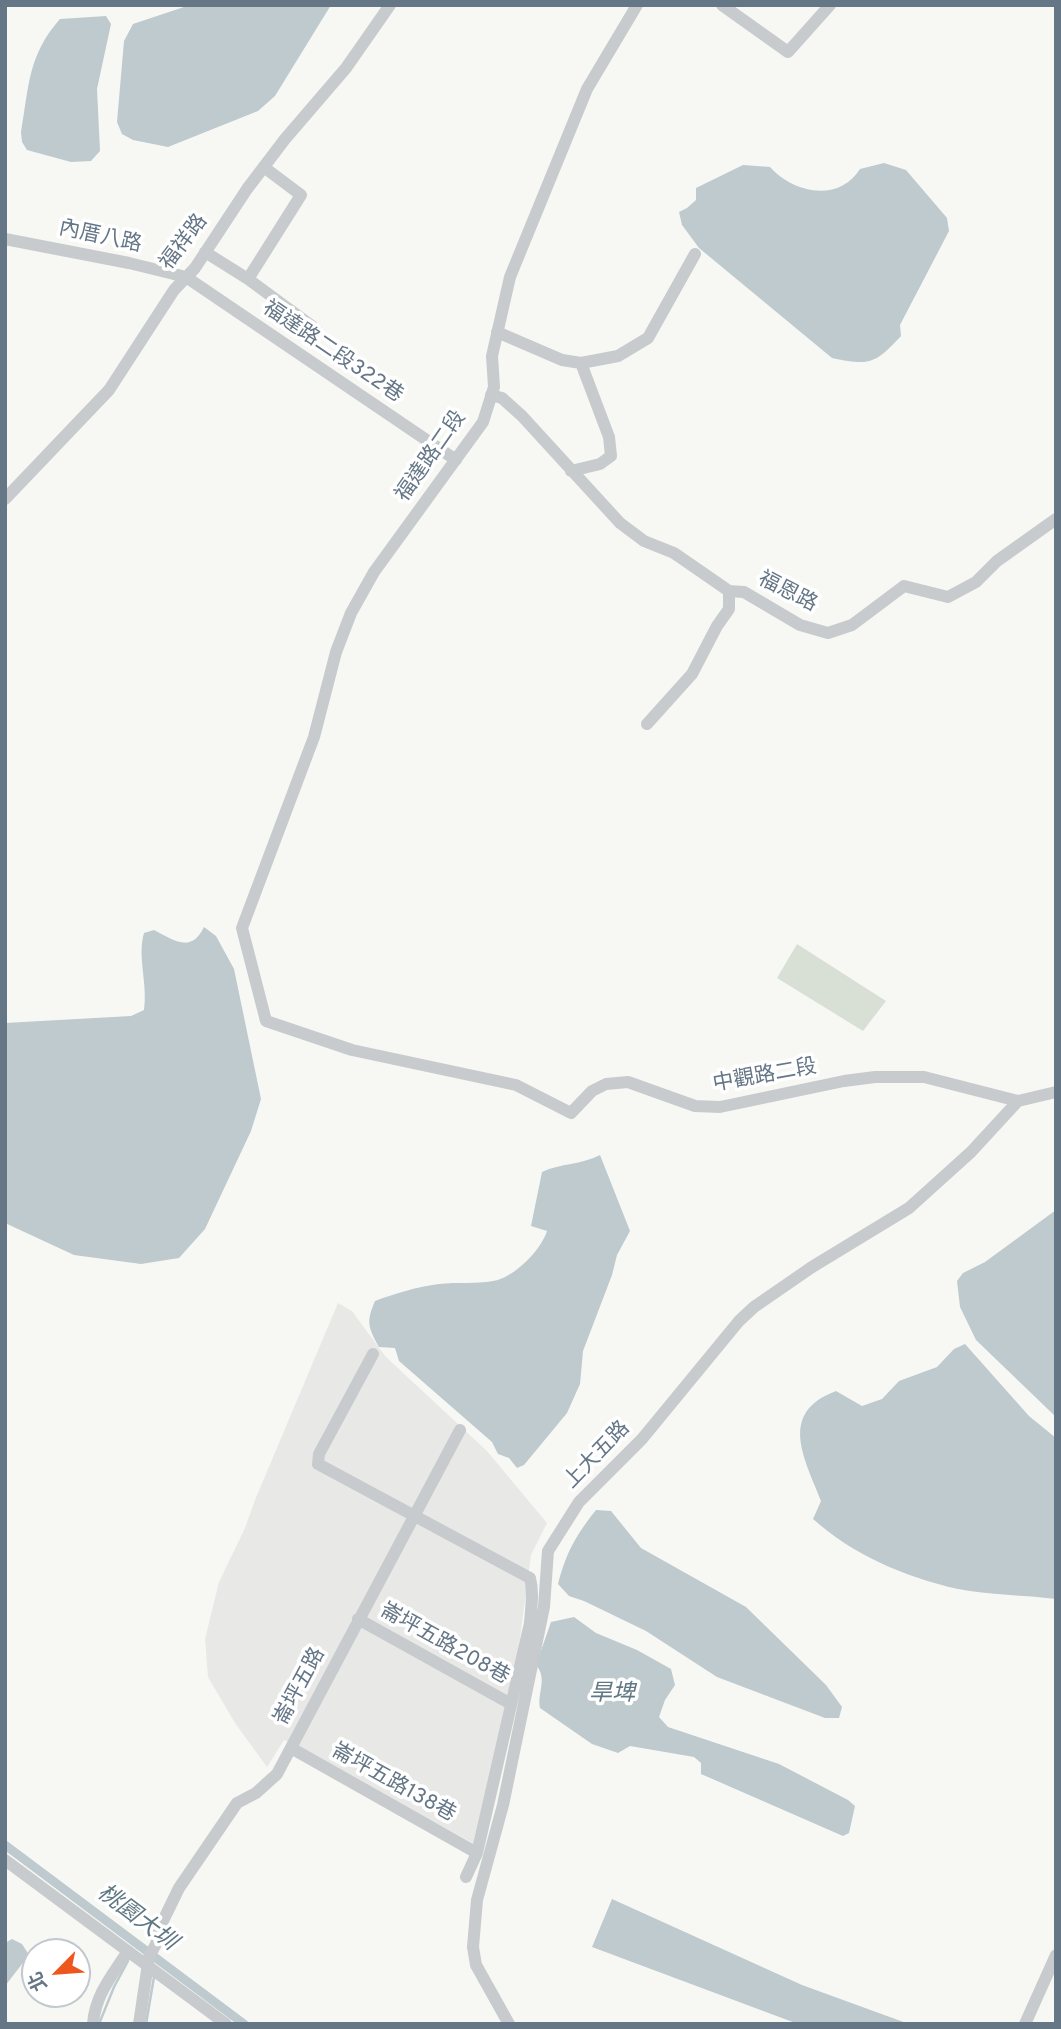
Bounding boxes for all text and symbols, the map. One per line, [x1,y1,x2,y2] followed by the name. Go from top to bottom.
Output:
[156,210,214,276] street label: 福祥路
[56,217,144,259] street label: 內厝八路
[257,297,407,409] street label: 福達路二段322巷
[392,407,472,507] street label: 福達路二段
[753,567,821,619] street label: 福恩路
[711,1055,819,1099] street label: 中觀路二段
[560,1417,636,1495] street label: 上大五路
[375,1599,513,1691] street label: 崙坪五路208巷
[270,1644,332,1730] street label: 崙坪五路
[589,1681,635,1709] water label: 旱埤
[326,1739,460,1829] street label: 崙坪五路138巷
[91,1880,181,1958] water label: 桃園大圳
[21,1938,91,2008] north arrow
[24,1967,54,1995] text: 北

